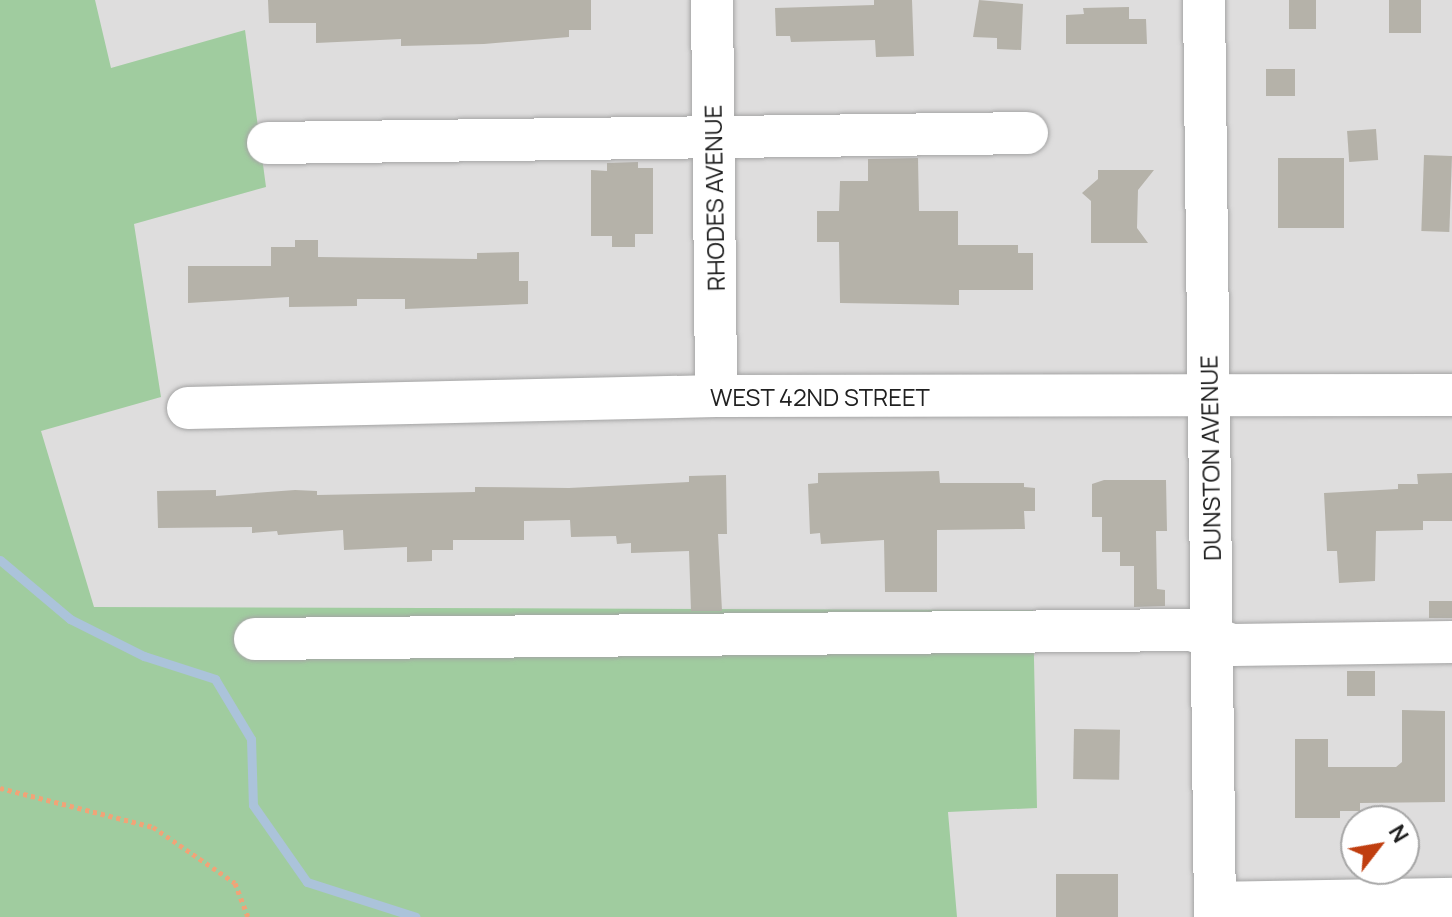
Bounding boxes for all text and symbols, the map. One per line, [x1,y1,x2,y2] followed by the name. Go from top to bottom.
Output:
[698,105,730,291] street label: RHODES AVENUE
[1194,355,1226,561] street label: DUNSTON AVENUE
[710,383,930,411] street label: WEST 42ND STREET
[1340,805,1420,885] north arrow
[1382,819,1416,848] text: N

